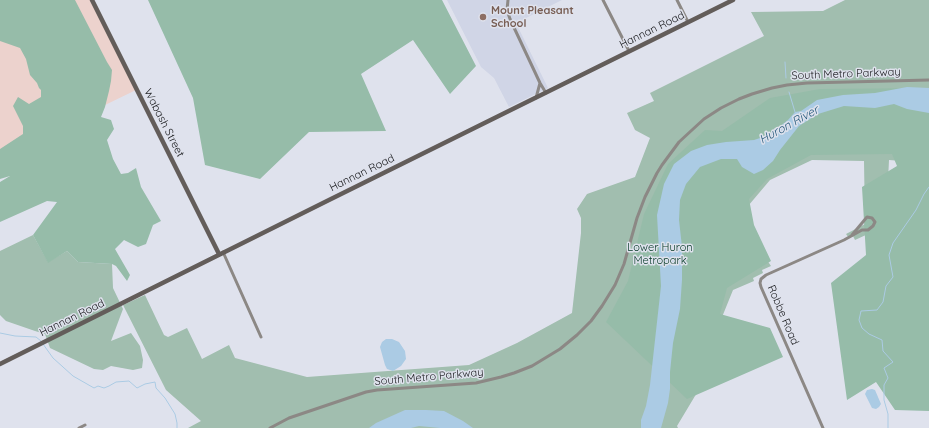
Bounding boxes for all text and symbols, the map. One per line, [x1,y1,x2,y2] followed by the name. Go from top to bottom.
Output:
[491,4,574,30] place label: Mount Pleasant School
[617,9,687,51] street label: Hannan Road
[478,12,488,22] marker: Mount Pleasant School
[791,65,901,83] street label: South Metro Parkway
[141,87,187,159] street label: Wabash Street
[757,103,821,147] water label: Huron River
[327,152,397,194] street label: Hannan Road
[627,241,693,267] park label: Lower Huron Metropark
[764,283,802,347] street label: Robbe Road
[37,297,107,339] street label: Hannan Road
[374,366,484,388] street label: South Metro Parkway

